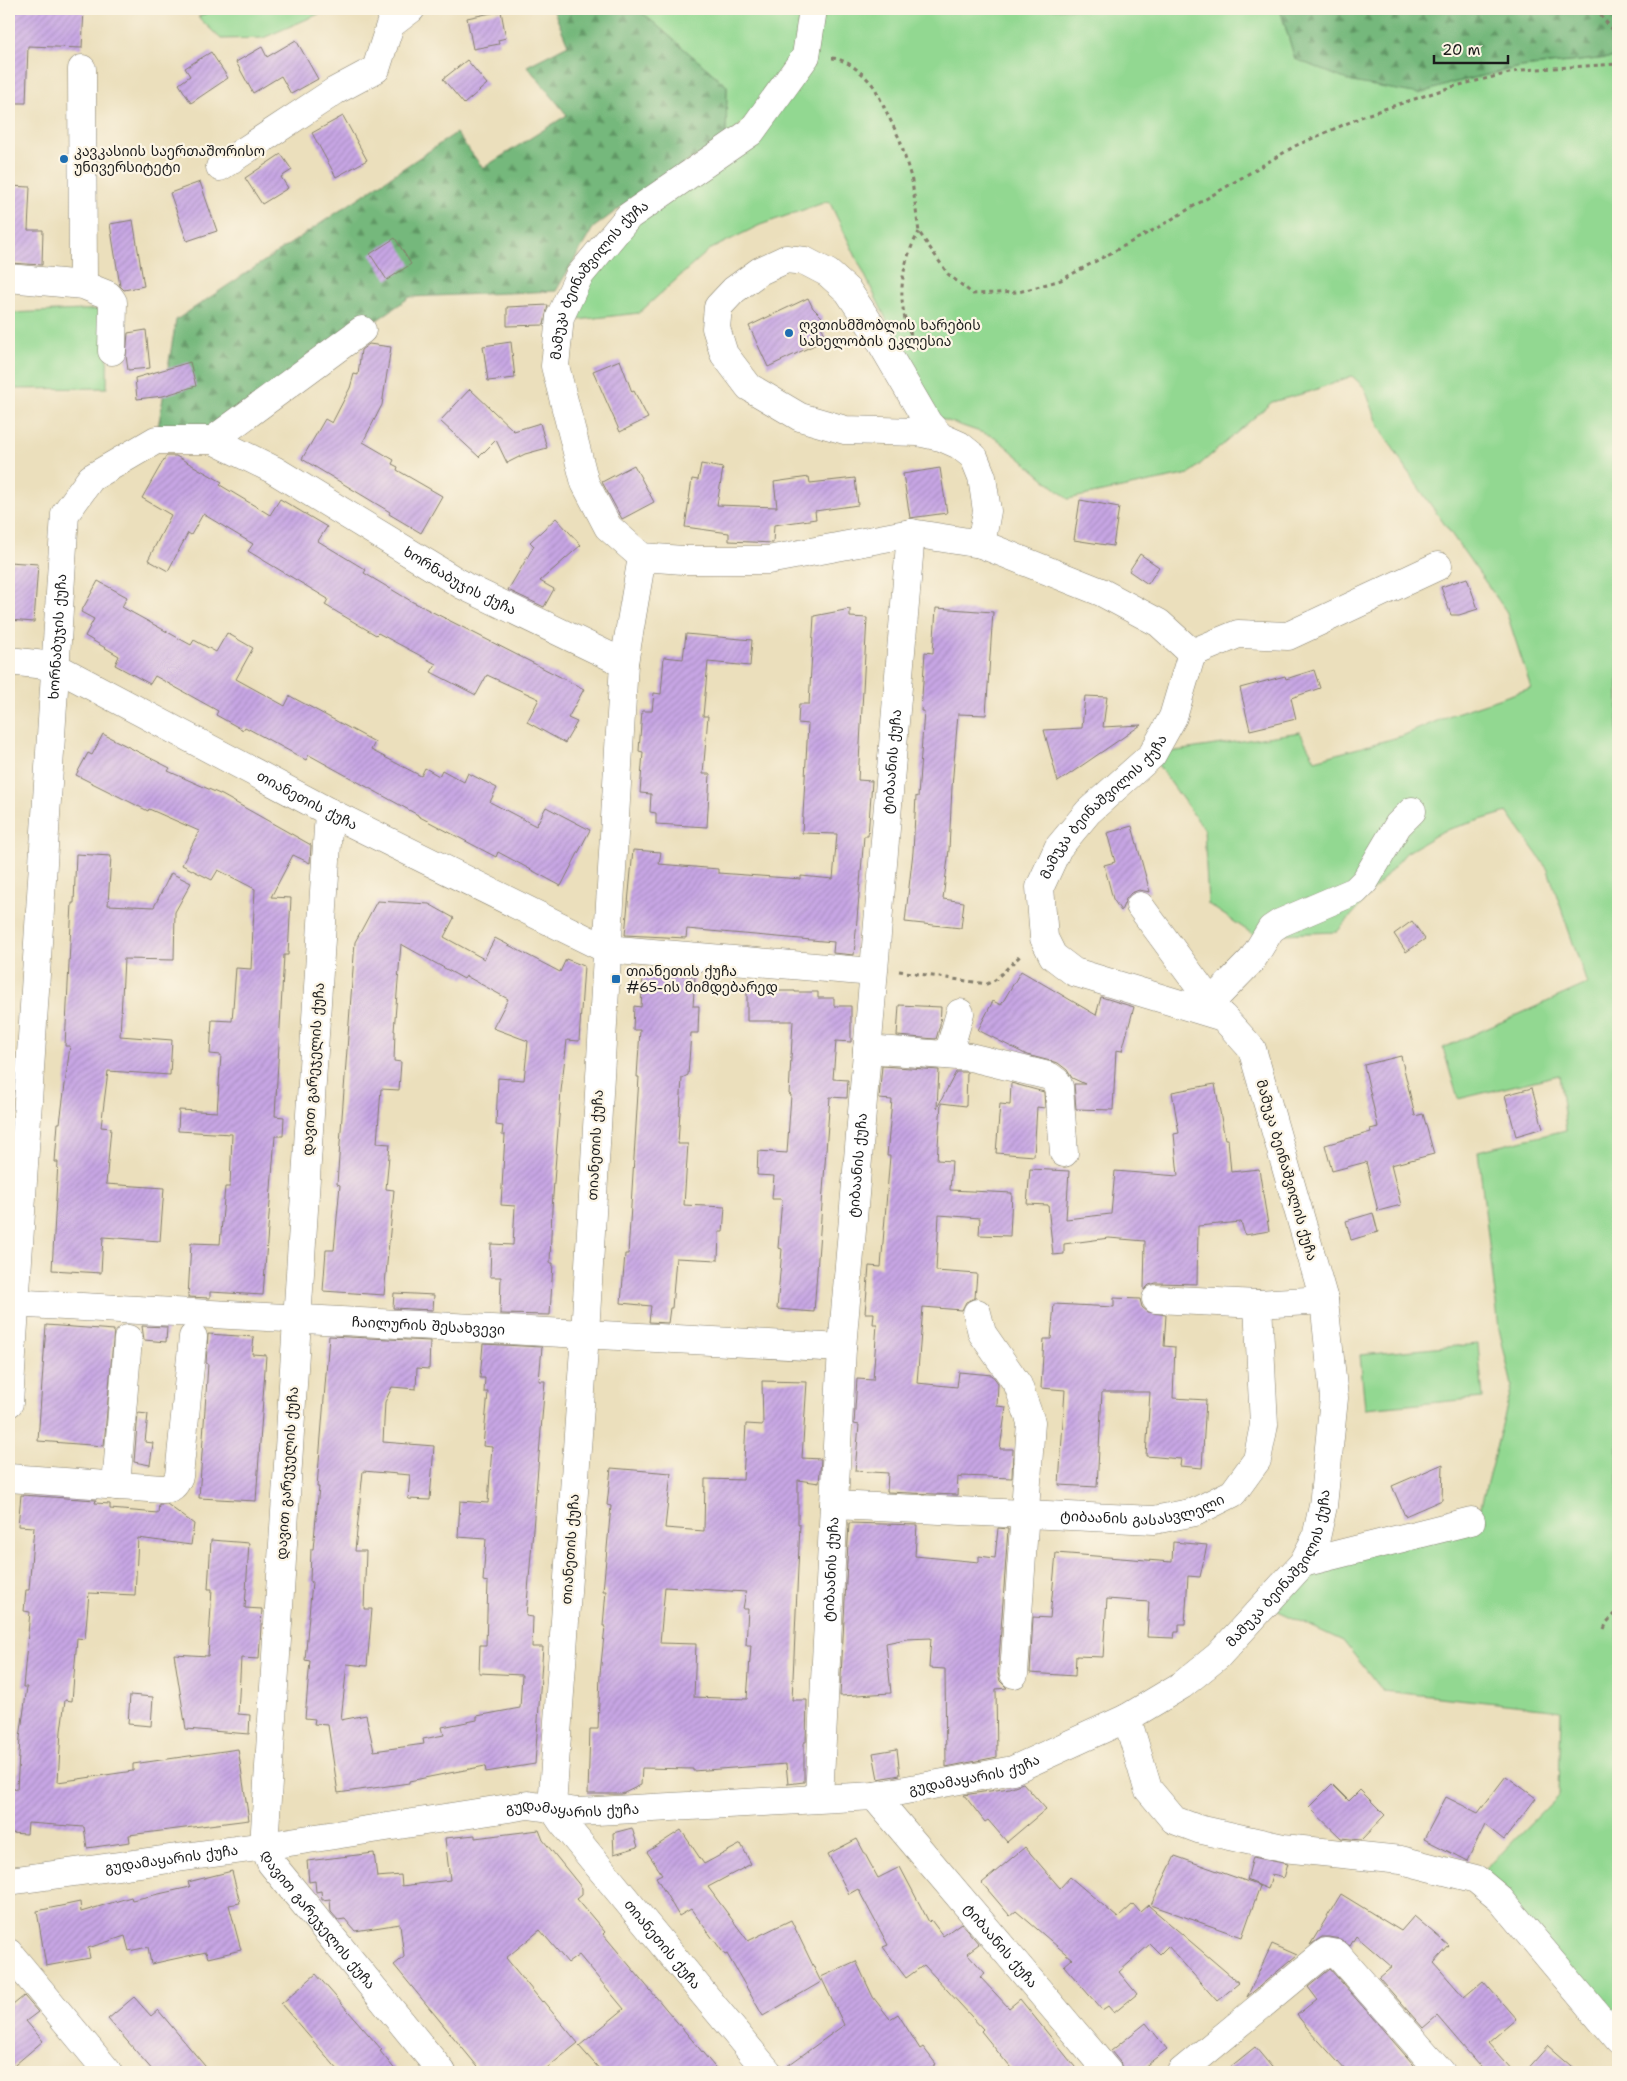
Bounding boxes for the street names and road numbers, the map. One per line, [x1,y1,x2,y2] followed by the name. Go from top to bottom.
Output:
[547,196,652,361] street label: მამუკა ბეინაშვილის ქუჩა
[400,542,519,619] street label: ხორნაბუჯის ქუჩა
[44,573,70,700] street label: ხორნაბუჯის ქუჩა
[878,709,905,815] street label: ტიბაანის ქუჩა
[1036,731,1171,882] street label: მამუკა ბეინაშვილის ქუჩა
[254,766,361,834] street label: თიანეთის ქუჩა
[298,982,328,1156] street label: დავით გარეჯელის ქუჩა
[1252,1077,1322,1263] street label: მამუკა ბეინაშვილის ქუჩა
[583,1089,607,1201] street label: თიანეთის ქუჩა
[844,1112,871,1218] street label: ტიბაანის ქუჩა
[351,1313,505,1339] street label: ჩაილურის შესახვევი
[272,1386,302,1560] street label: დავით გარეჯელის ქუჩა
[1222,1489,1334,1651] street label: მამუკა ბეინაშვილის ქუჩა
[1060,1490,1227,1529] street label: ტიბაანის გასასვლელი
[557,1493,583,1605] street label: თიანეთის ქუჩა
[819,1516,842,1622] street label: ტიბაანის ქუჩა
[907,1750,1042,1798] street label: გუდამაყარის ქუჩა
[504,1795,640,1821] street label: გუდამაყარის ქუჩა
[104,1841,239,1877] street label: გუდამაყარის ქუჩა
[258,1847,380,1993] street label: დავით გარეჯელის ქუჩა
[620,1895,705,1993] street label: თიანეთის ქუჩა
[960,1900,1042,1991] street label: ტიბაანის ქუჩა

